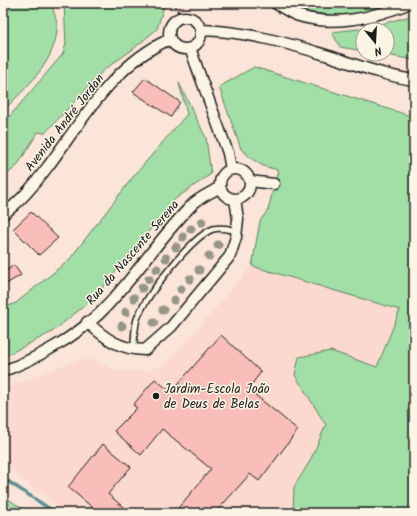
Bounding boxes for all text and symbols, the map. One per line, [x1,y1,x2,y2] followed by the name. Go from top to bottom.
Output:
[355,22,395,62] north arrow
[372,41,384,60] text: N
[20,69,110,177] street label: Avenida André Jordan
[81,196,185,310] street label: Rua da Nascente Serena
[164,379,270,415] place label: Jardim-Escola João de Deus de Belas
[151,391,161,401] marker: Jardim-Escola João de Deus de Belas

